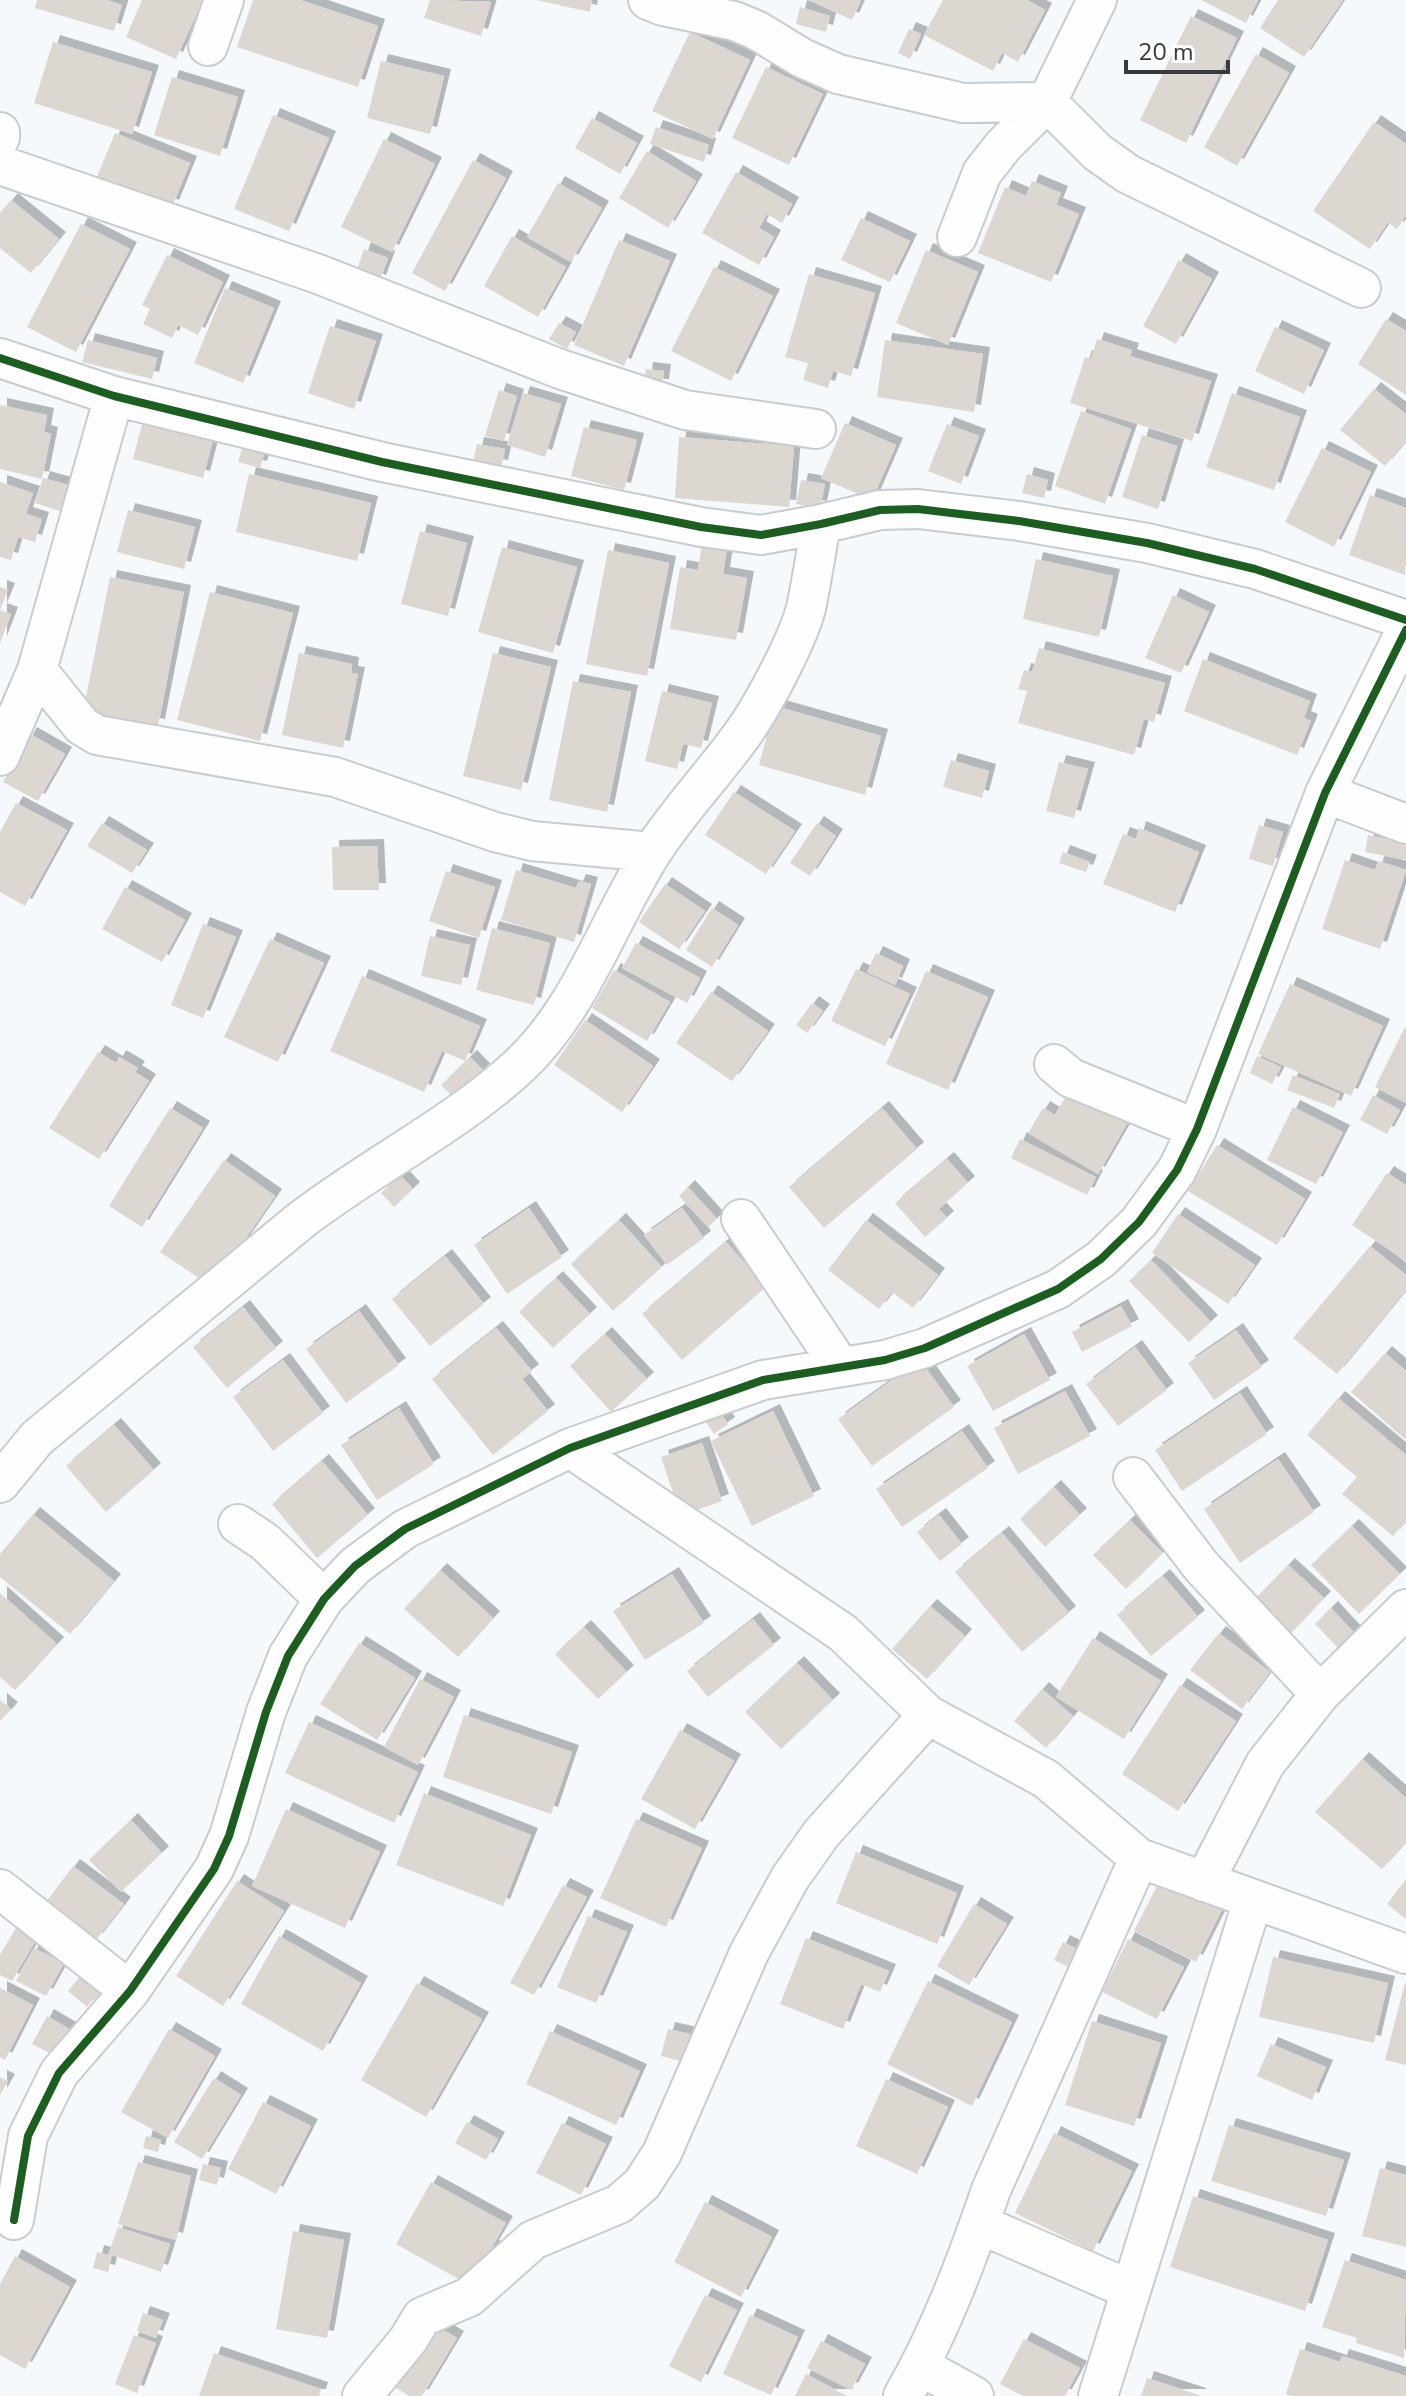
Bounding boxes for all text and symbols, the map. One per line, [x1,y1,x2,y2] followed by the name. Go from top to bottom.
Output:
[1126,24,1228,74] scale bar
[1138,36,1194,68] text: 20 m

